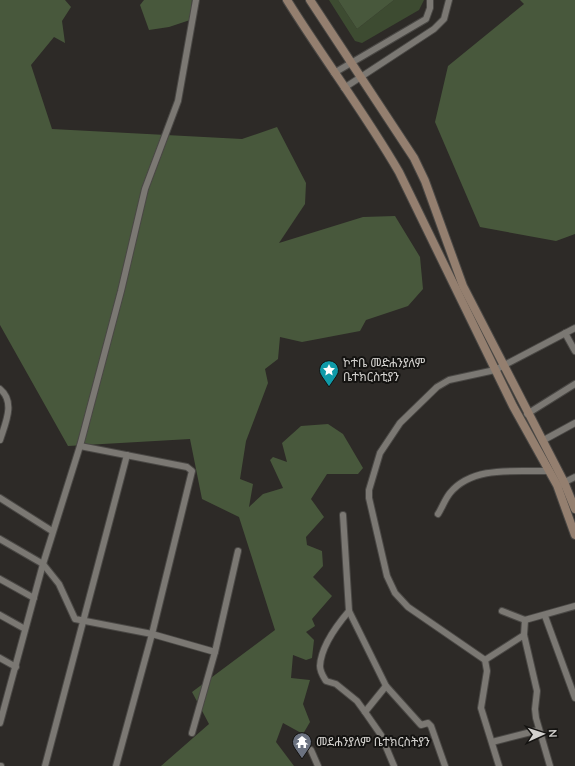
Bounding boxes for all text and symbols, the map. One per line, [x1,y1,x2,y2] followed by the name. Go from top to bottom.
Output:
[343,355,426,385] place label: ኮተቤ መድሐንያለም ቤተክርስቲያን
[318,359,340,387] place icon: ኮተቤ መድሐንያለም ቤተክርስቲያን
[523,714,563,754] north arrow
[545,729,560,738] text: N
[291,731,313,759] temple icon: መደሐንያለም ቤተክርስትያን
[316,734,430,750] place label: መደሐንያለም ቤተክርስትያን

